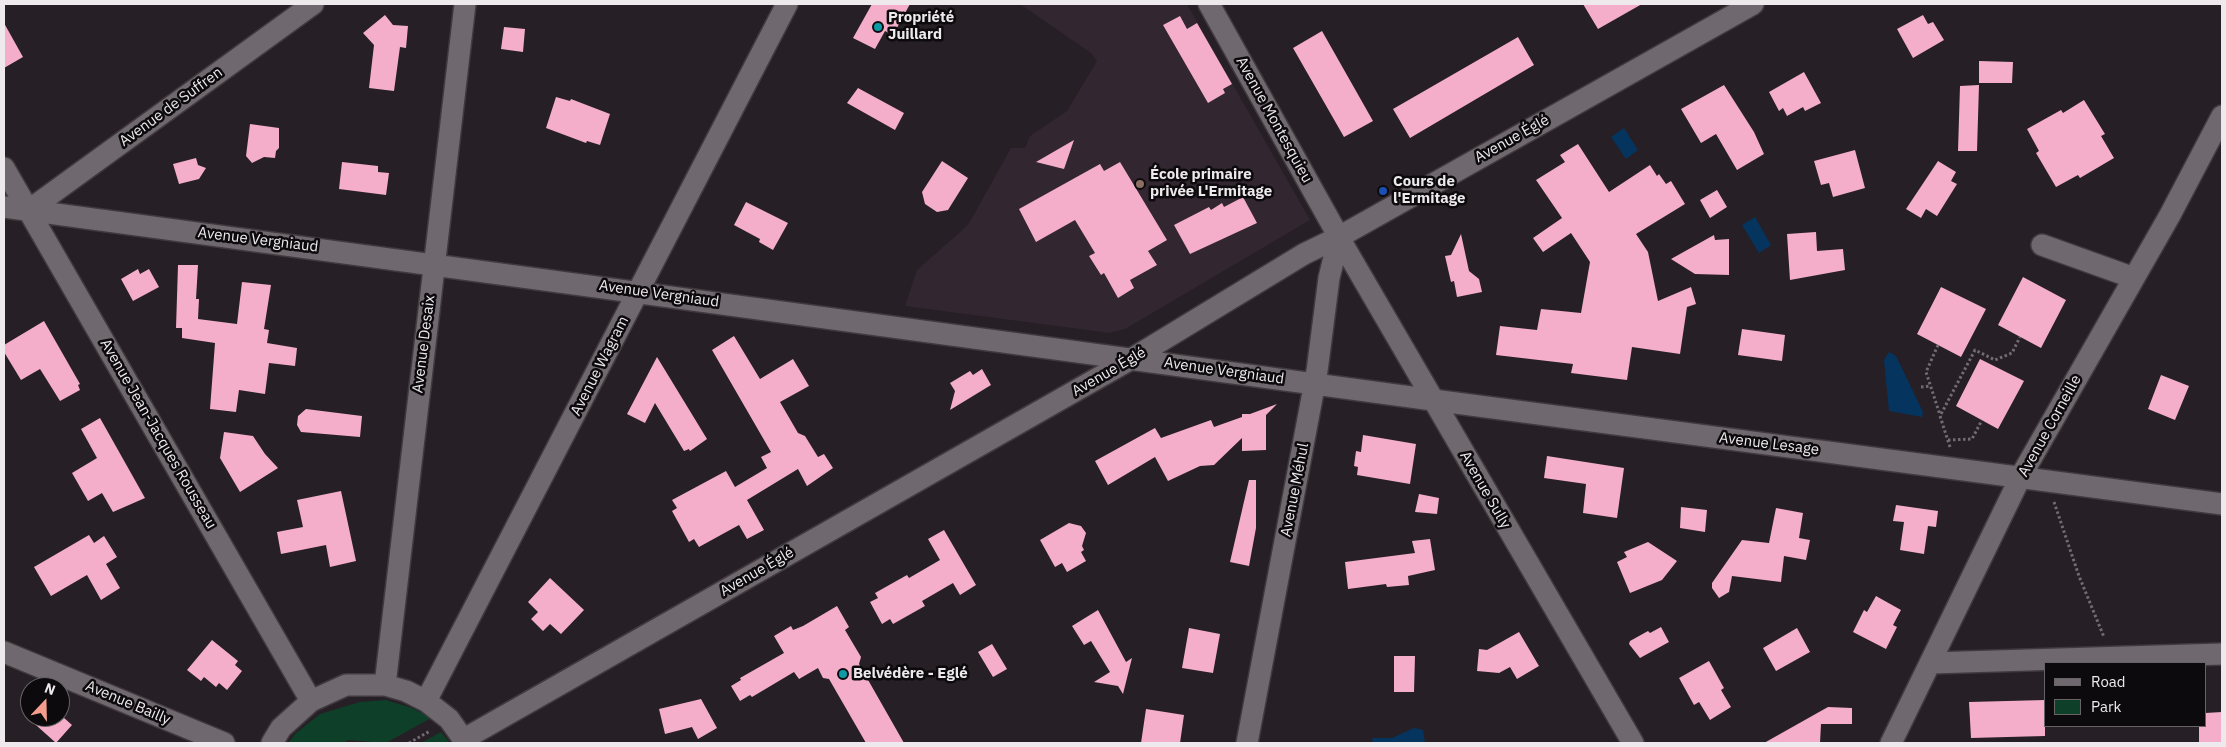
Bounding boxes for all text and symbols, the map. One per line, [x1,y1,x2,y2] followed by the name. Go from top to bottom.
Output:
[888,9,954,44] place label: Propriété Juillard
[872,21,884,33] marker: Propriété Juillard
[1232,54,1316,186] street label: Avenue Montesquieu
[116,63,226,151] street label: Avenue de Suffren
[1472,111,1552,167] street label: Avenue Églé
[1150,166,1272,201] place label: École primaire privée L'Ermitage
[1393,173,1465,208] place label: Cours de l'Ermitage
[1134,178,1146,190] marker: École primaire privée L'Ermitage
[1377,185,1389,197] marker: Cours de l'Ermitage
[197,224,319,256] street label: Avenue Vergniaud
[598,277,720,311] street label: Avenue Vergniaud
[409,294,439,394] street label: Avenue Desaix
[567,313,633,419] street label: Avenue Wagram
[96,336,220,532] street label: Avenue Jean-Jacques Rousseau
[1069,344,1149,400] street label: Avenue Églé
[1163,354,1285,388] street label: Avenue Vergniaud
[2015,372,2085,480] street label: Avenue Corneille
[1718,429,1820,459] street label: Avenue Lesage
[1277,442,1313,538] street label: Avenue Méhul
[1456,448,1514,532] street label: Avenue Sully
[717,544,797,600] street label: Avenue Églé
[2044,662,2206,727] legend
[853,665,968,683] place label: Belvédère - Eglé
[837,668,849,680] marker: Belvédère - Eglé
[2091,672,2126,691] text: Road
[20,677,70,727] north arrow
[83,677,173,729] street label: Avenue Bailly
[42,679,58,699] text: N
[2091,697,2121,716] text: Park

